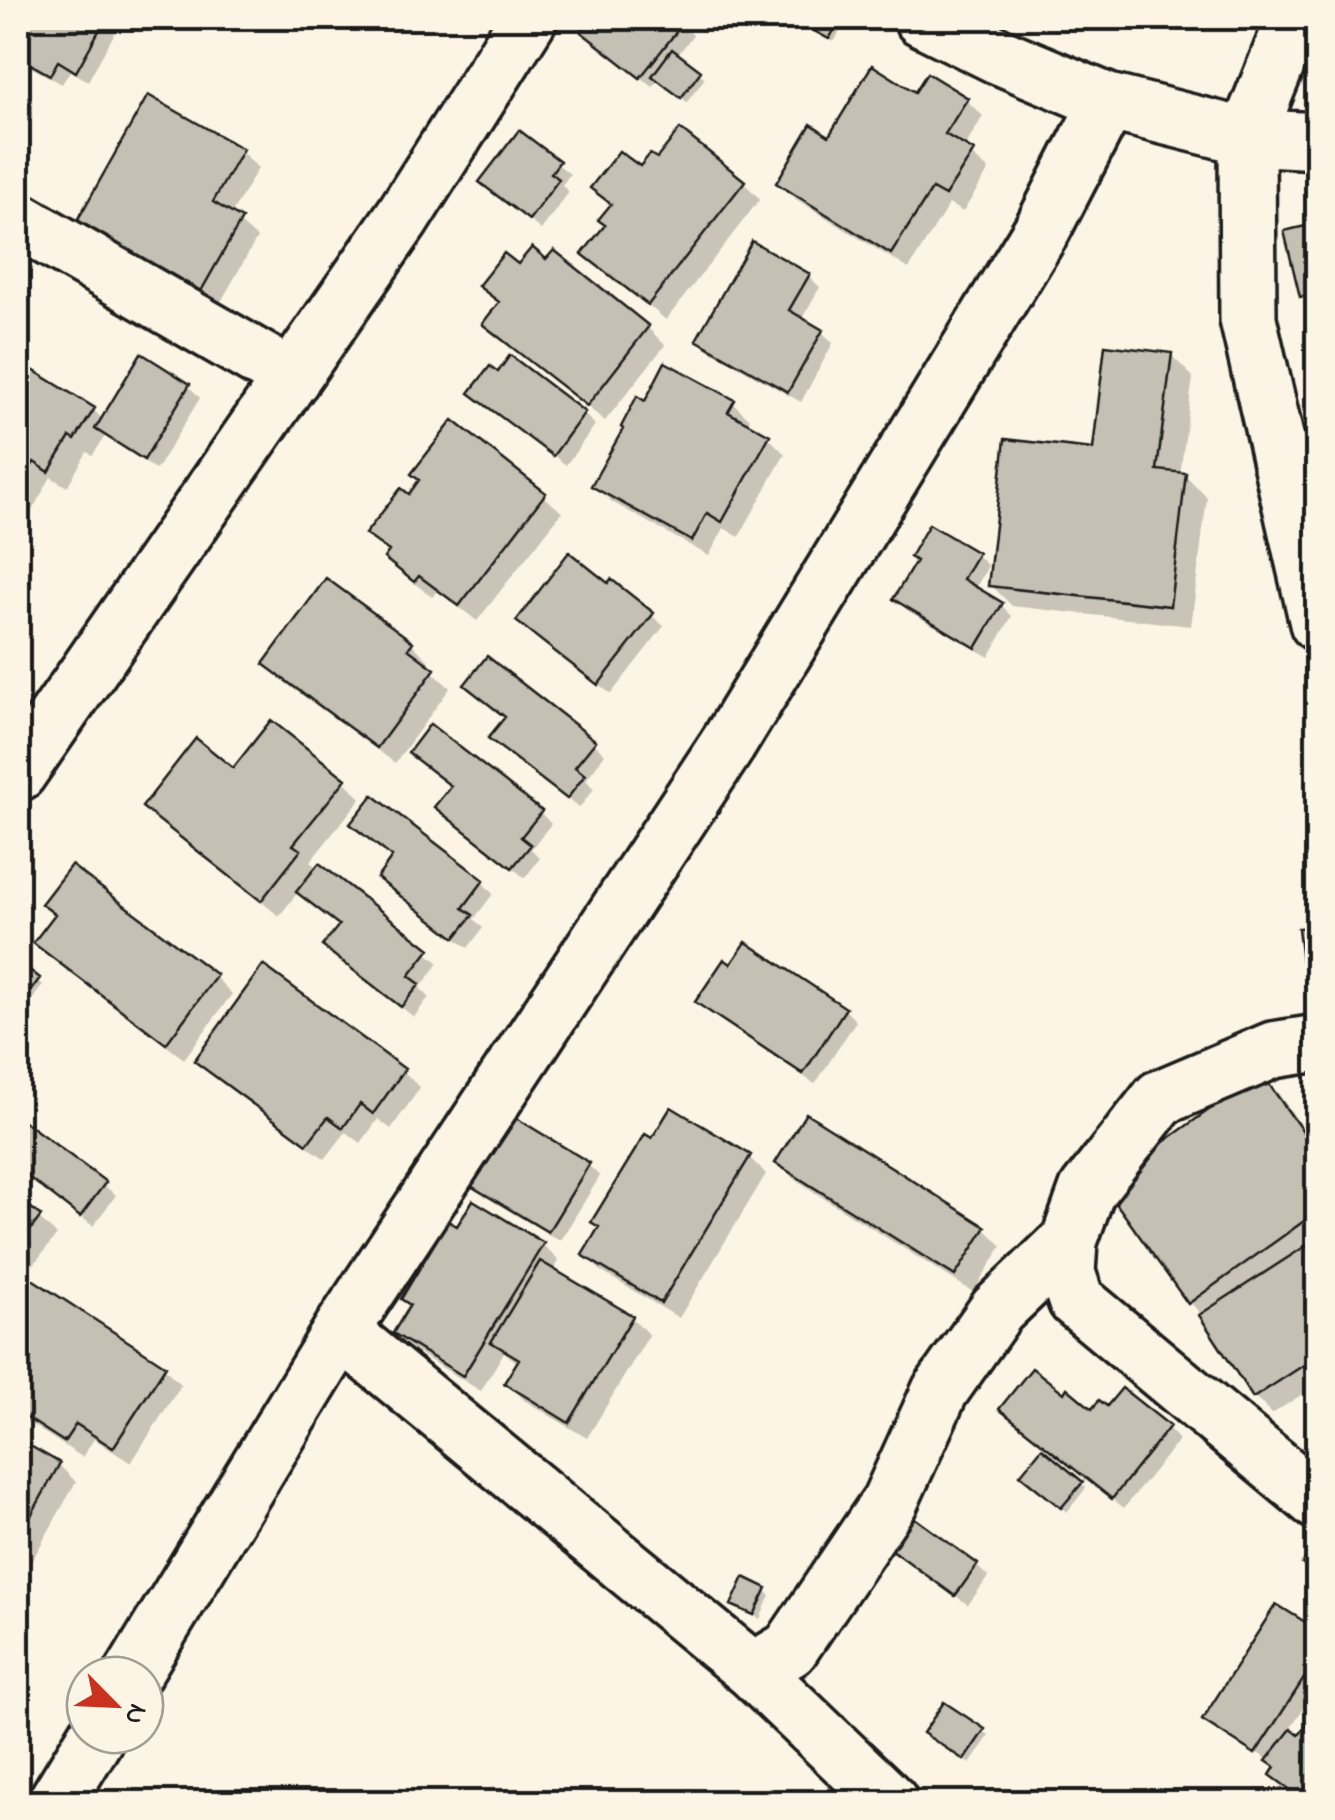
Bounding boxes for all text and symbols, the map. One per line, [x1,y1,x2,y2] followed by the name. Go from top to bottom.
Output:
[65,1655,165,1755] north arrow
[112,1697,157,1731] text: N

